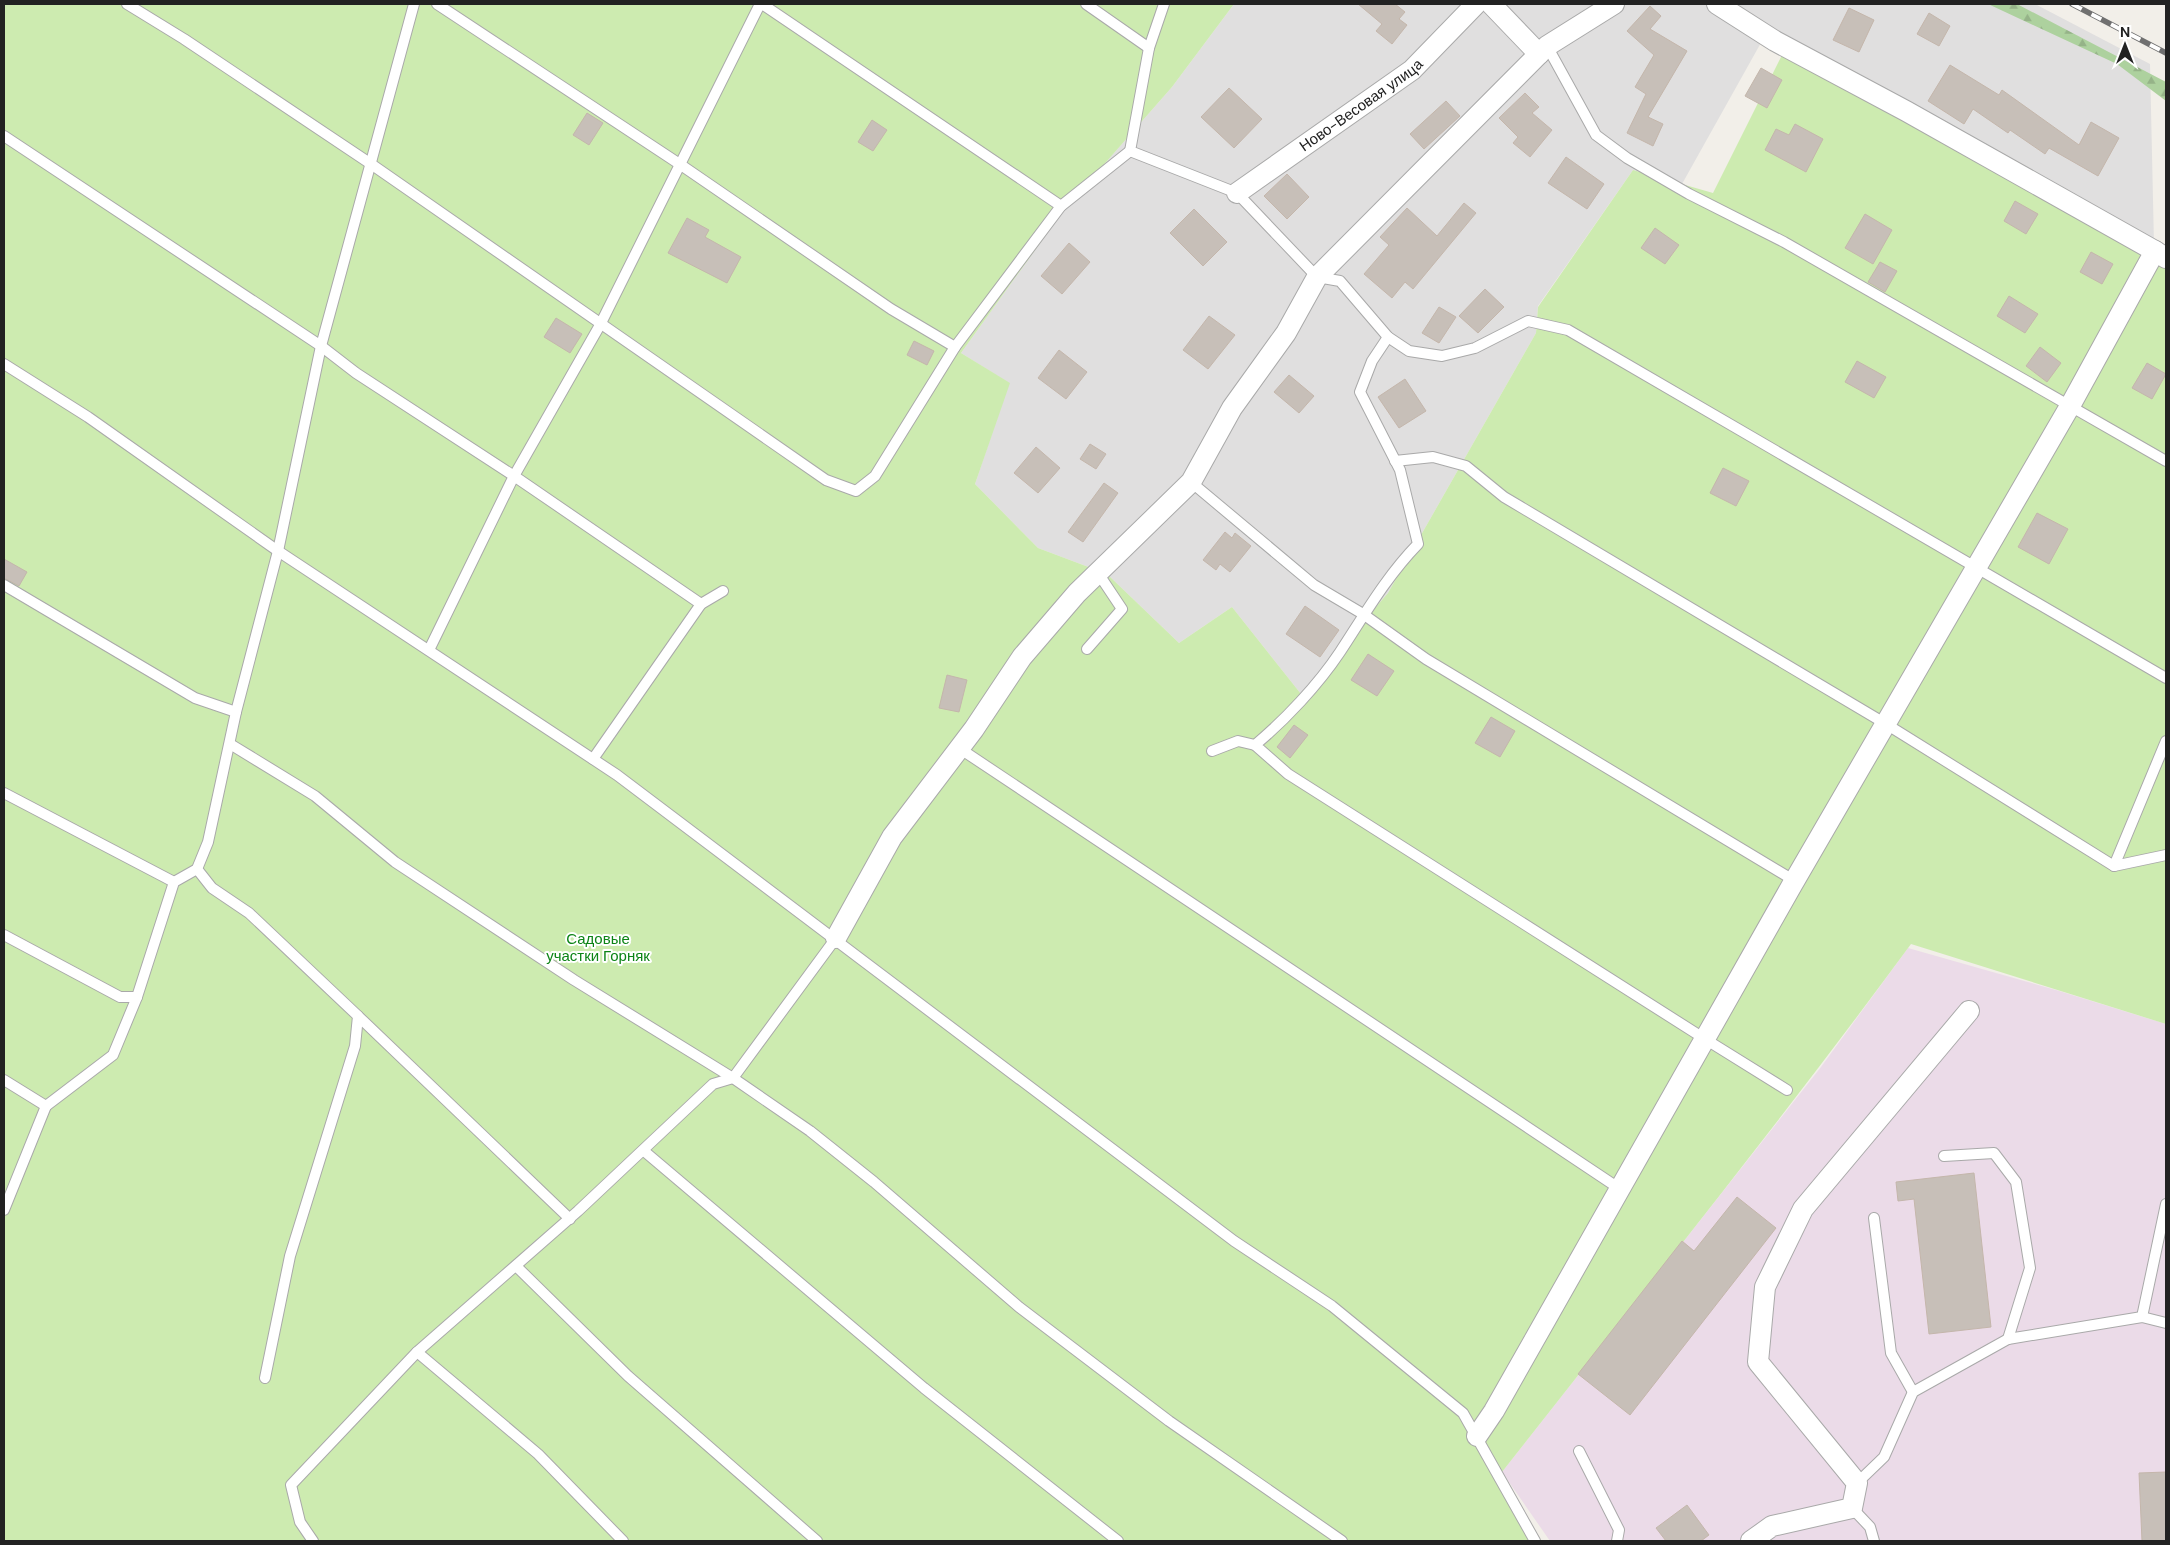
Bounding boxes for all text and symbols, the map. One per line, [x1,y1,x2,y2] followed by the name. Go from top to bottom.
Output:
[2100,20,2150,70] north arrow
[2120,23,2130,41] text: N
[1295,54,1428,156] street label: Ново-Весовая улица
[546,929,650,966] park label: Садовые участки Горняк

